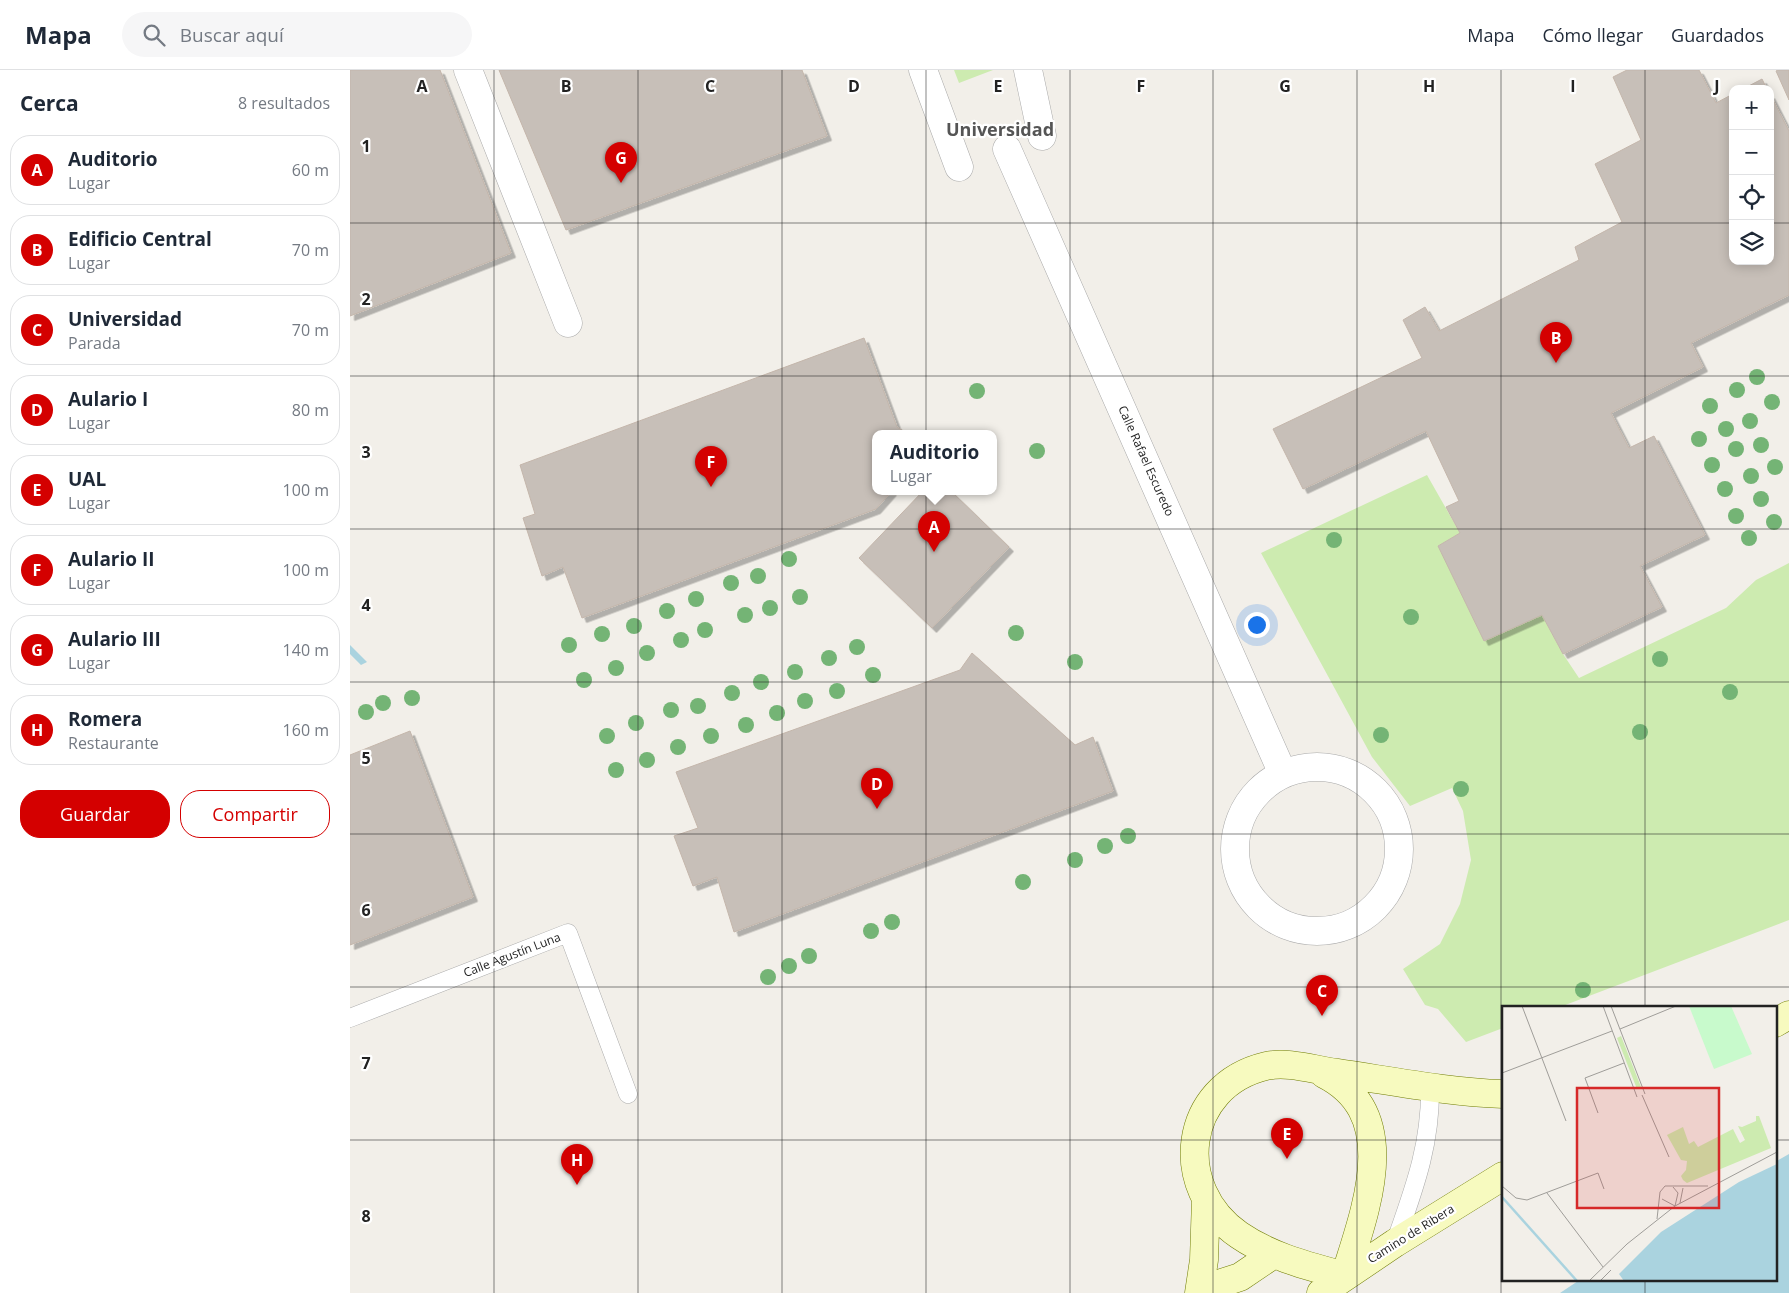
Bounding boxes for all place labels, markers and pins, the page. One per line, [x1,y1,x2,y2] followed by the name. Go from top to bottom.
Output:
[605,142,637,183] pin: G
[1540,322,1572,363] pin: B
[695,446,727,487] pin: F
[918,511,950,552] pin: A
[861,768,893,809] pin: D
[1306,975,1338,1016] pin: C
[1271,1118,1303,1159] pin: E
[561,1144,593,1185] pin: H

